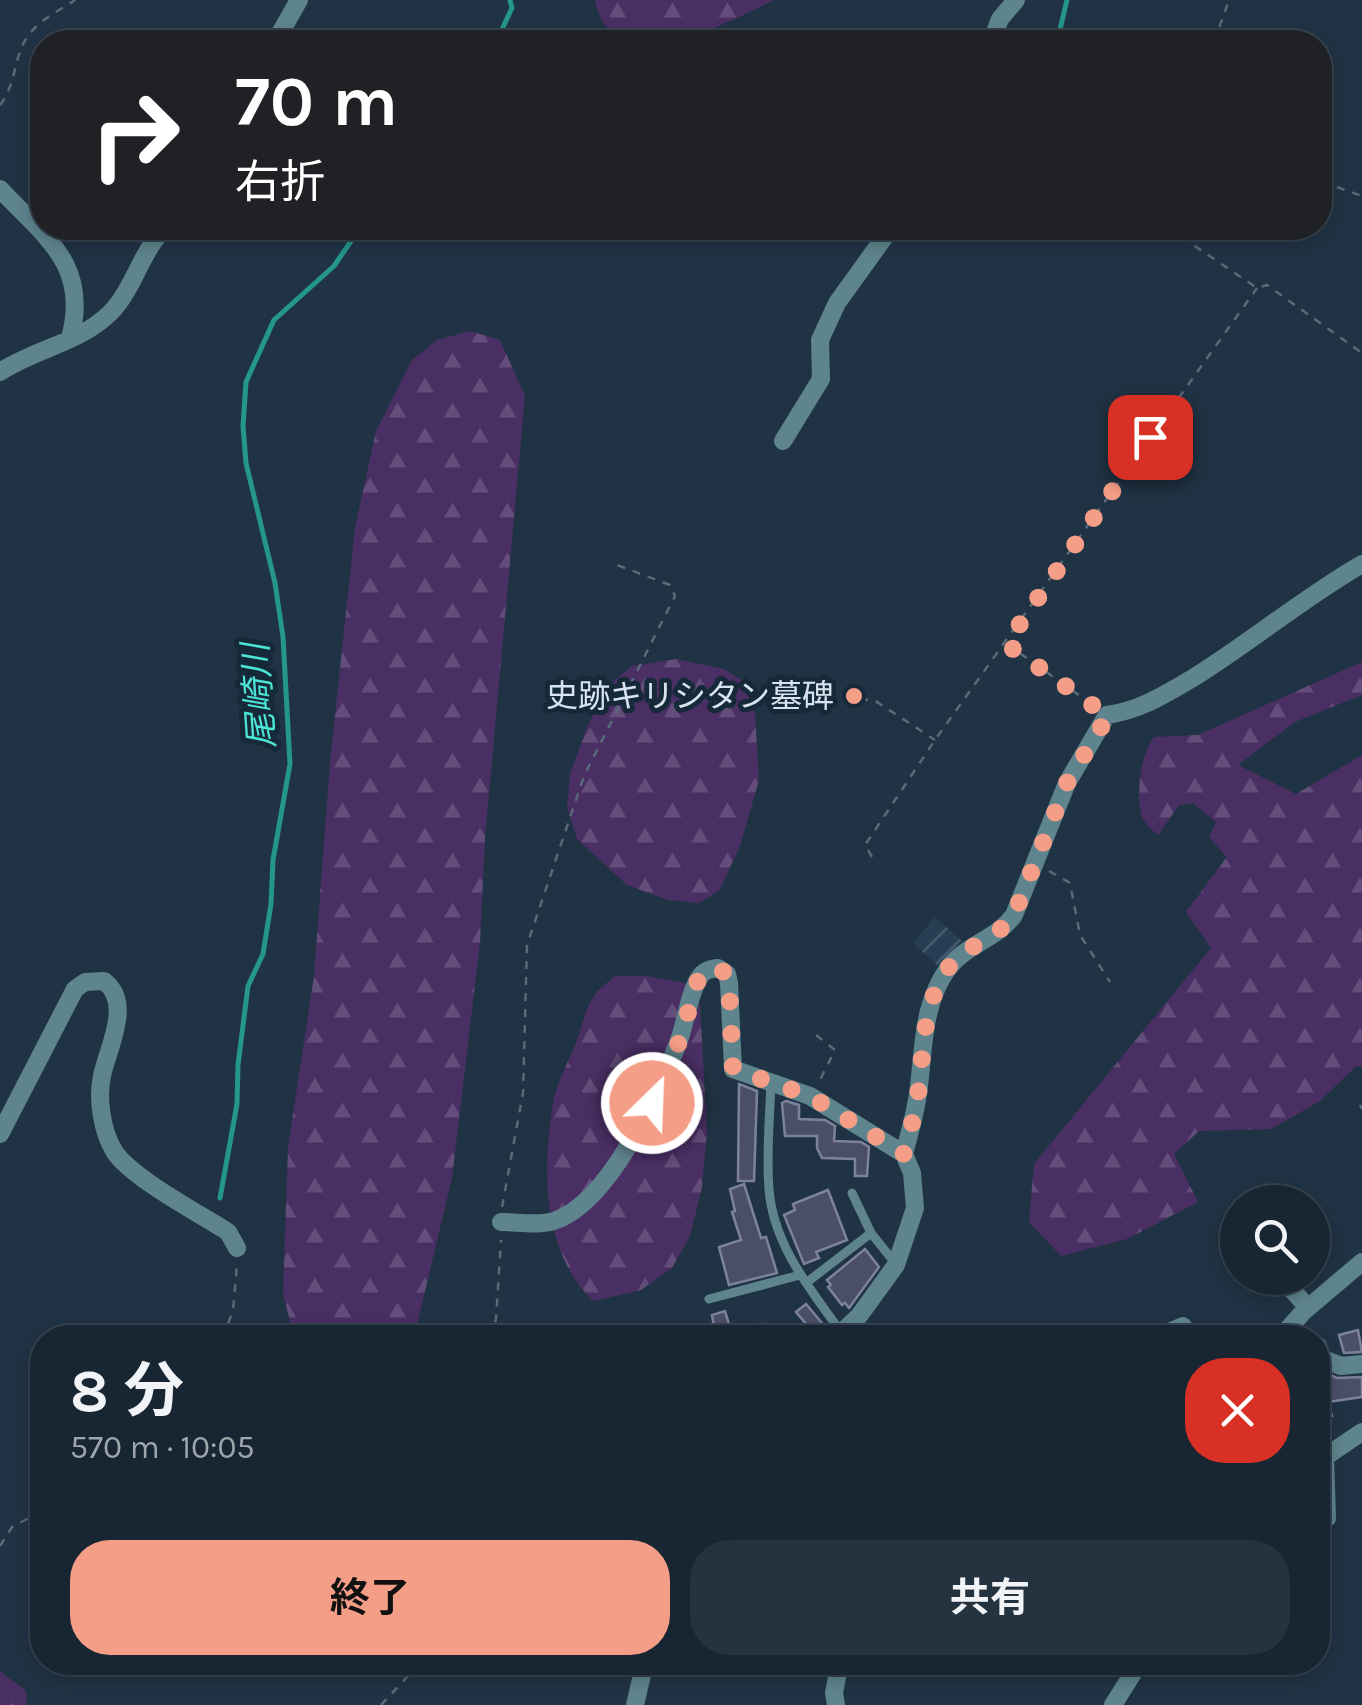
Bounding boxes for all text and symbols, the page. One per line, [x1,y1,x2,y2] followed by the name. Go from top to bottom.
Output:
[235,61,398,143] text: 70 m
[70,70,200,200] icon: right
[235,156,325,208] text: 右折
[1108,395,1193,480] pin
[1123,410,1178,465] icon: arrive
[235,638,283,750] water label: 尾崎川
[546,678,834,715] place label: 史跡キリシタン墓碑
[843,685,865,707] marker: 史跡キリシタン墓碑
[600,1051,704,1155] position arrow
[1220,1185,1330,1295] map controls
[1220,1185,1330,1295] button: search
[70,1356,184,1426] text: 8 分
[1185,1358,1290,1463] button: close
[70,1429,255,1466] text: 570 m · 10:05
[70,1540,670,1655] button: 終了
[690,1540,1290,1655] button: 共有

